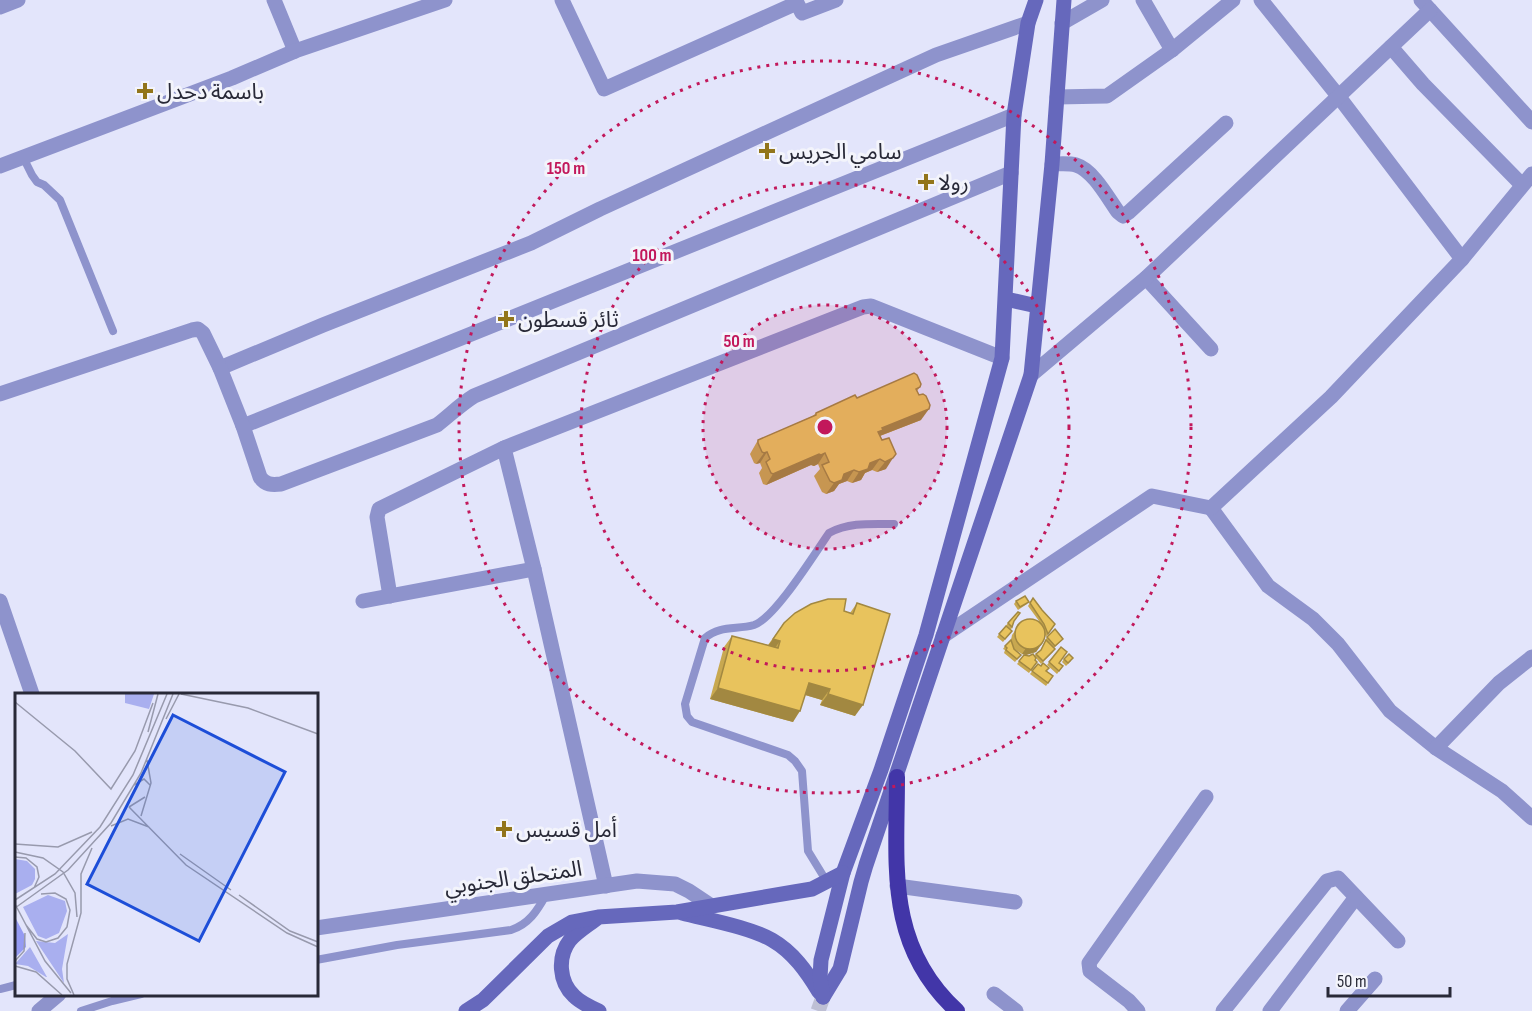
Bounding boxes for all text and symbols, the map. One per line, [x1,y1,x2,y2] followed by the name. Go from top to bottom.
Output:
[157,79,264,106] place label: باسمة دحدل
[138,84,152,98] marker: باسمة دحدل
[779,139,901,168] place label: سامي الجريس
[760,144,774,158] marker: سامي الجريس
[547,158,585,179] text: 150 m
[938,170,969,197] place label: رولا
[919,175,933,189] marker: رولا
[633,245,672,266] text: 100 m
[518,307,619,334] place label: ثائر قسطون
[499,312,513,326] marker: ثائر قسطون
[723,331,755,352] text: 50 m
[815,417,835,437] centre of rings
[15,693,318,996] inset map
[516,816,617,844] place label: أمل قسيس
[497,822,511,836] marker: أمل قسيس
[443,855,584,904] street label: المتحلق الجنوبي
[1328,960,1450,998] scale bar
[1337,971,1367,992] text: 50 m

